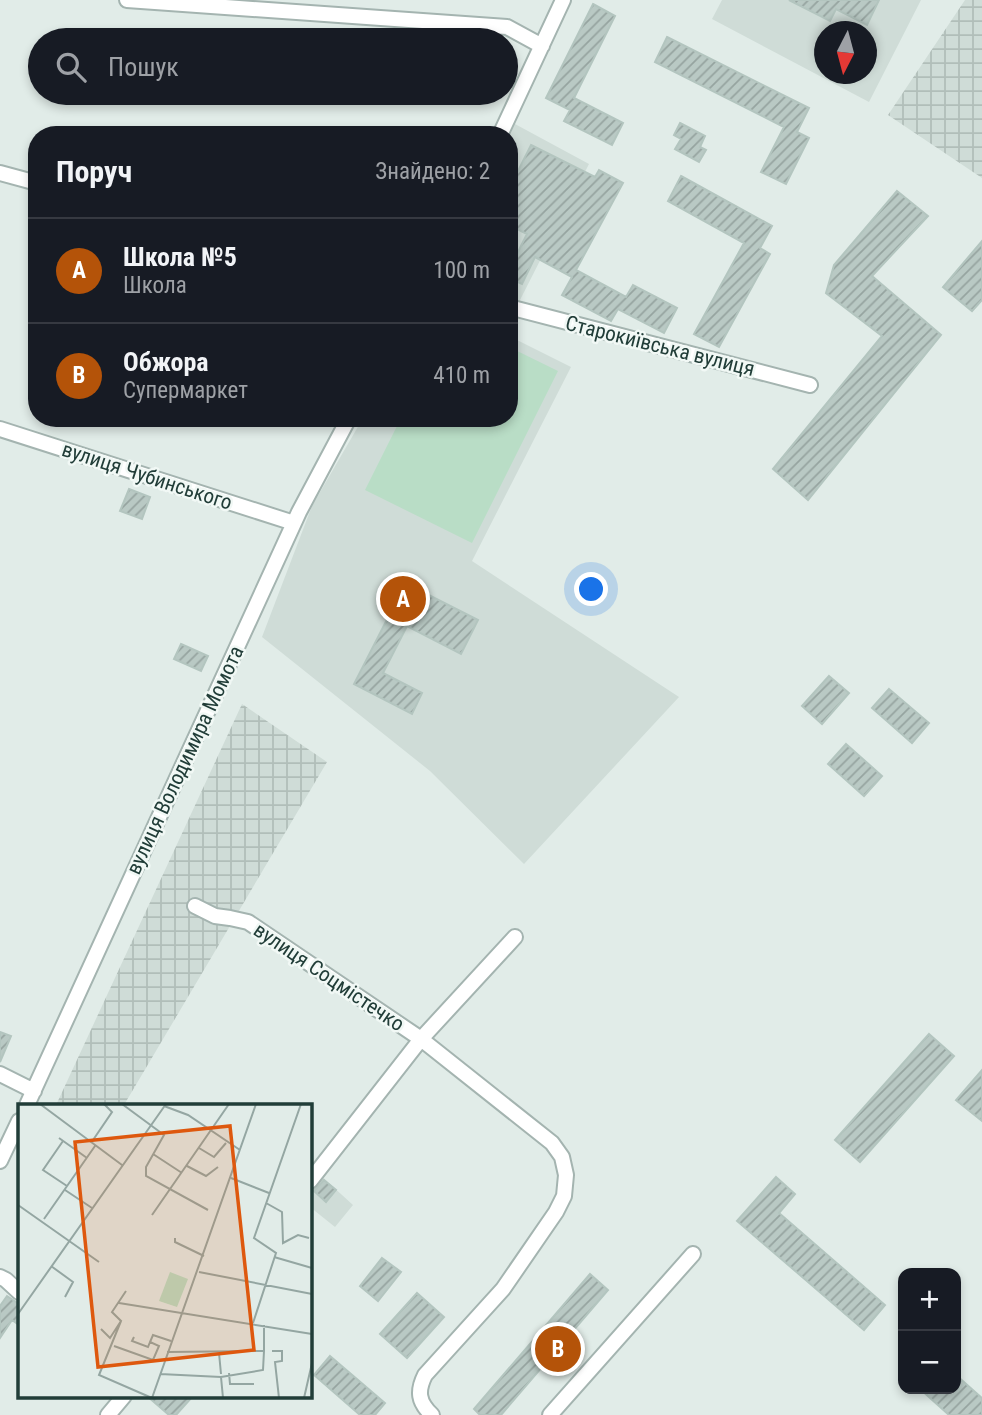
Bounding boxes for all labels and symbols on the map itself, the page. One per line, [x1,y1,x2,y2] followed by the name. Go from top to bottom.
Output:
[814,21,877,84] north arrow
[563,311,757,381] street label: Старокиївська вулиця
[59,437,235,515] street label: вулиця Чубинського
[574,572,608,606] your location
[380,573,426,625] pin: A
[121,642,249,878] street label: вулиця Володимира Момота
[249,918,409,1036] street label: вулиця Соцмістечко
[18,1104,312,1398] inset map
[535,1323,581,1375] pin: B

